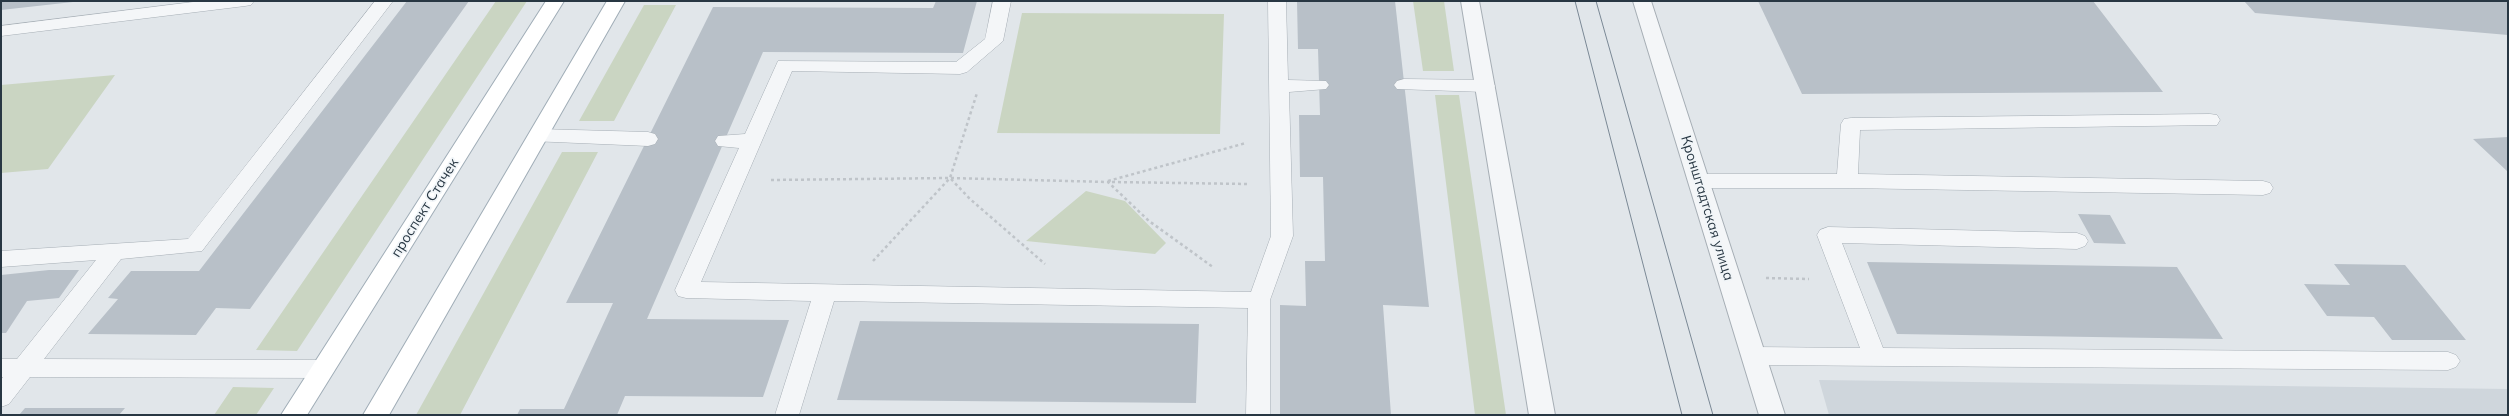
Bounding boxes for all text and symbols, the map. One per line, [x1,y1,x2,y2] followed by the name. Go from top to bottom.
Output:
[1677,133,1737,283] street label: Кронштадтская улица
[388,155,462,261] street label: проспект Стачек

